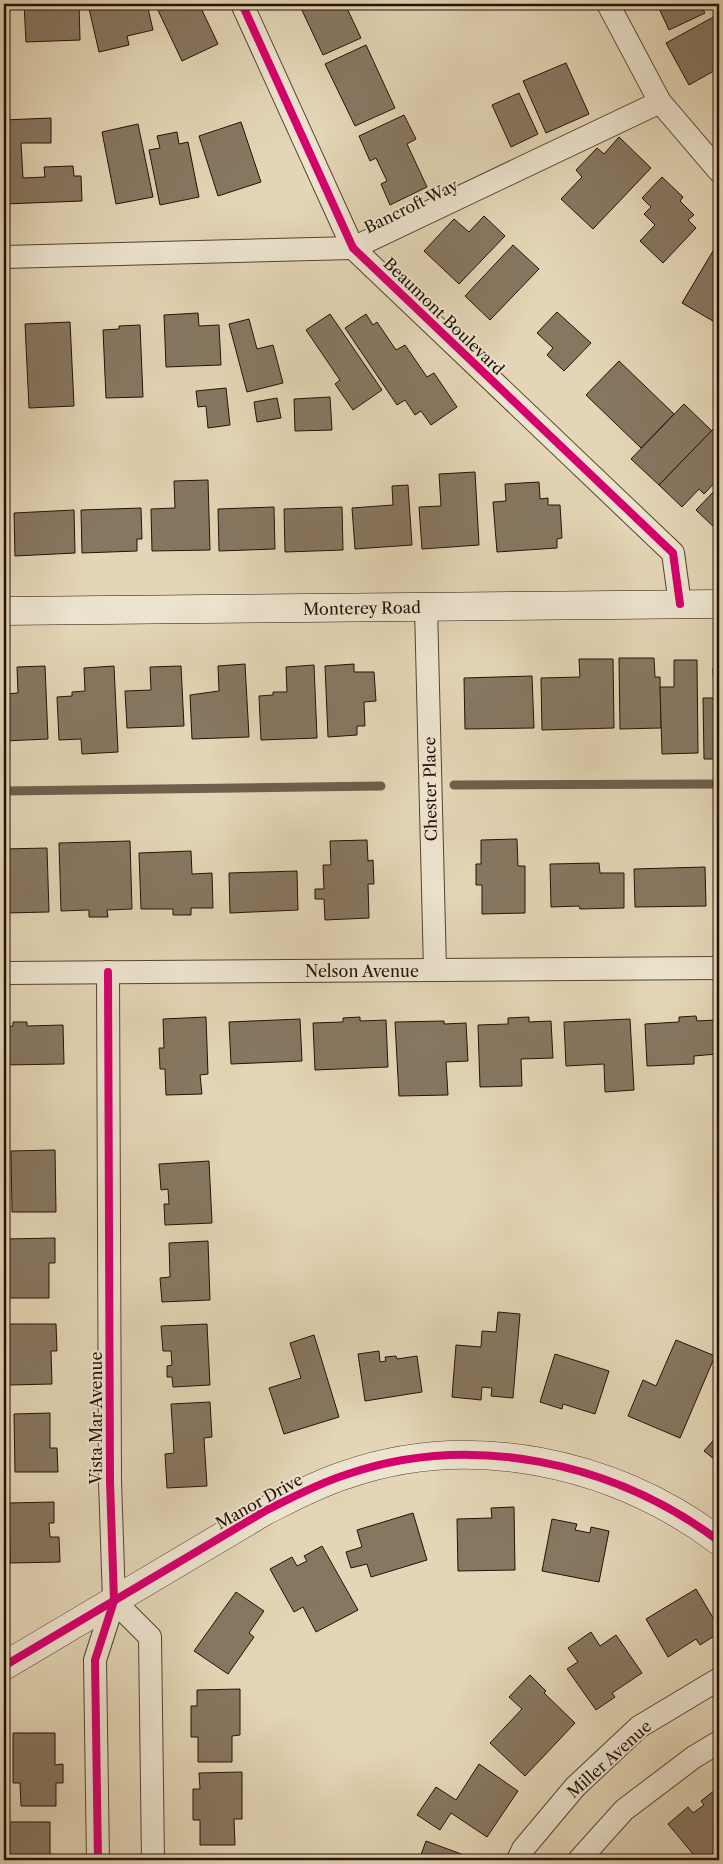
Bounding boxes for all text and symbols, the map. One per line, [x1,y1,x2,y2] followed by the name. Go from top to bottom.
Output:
[361,174,462,237] street label: Bancroft Way
[379,253,509,379] street label: Beaumont Boulevard
[303,597,421,619] street label: Monterey Road
[419,736,441,841] street label: Chester Place
[305,961,419,981] street label: Nelson Avenue
[86,1352,106,1485] street label: Vista Mar Avenue
[212,1469,306,1533] street label: Manor Drive
[563,1716,655,1802] street label: Miller Avenue

